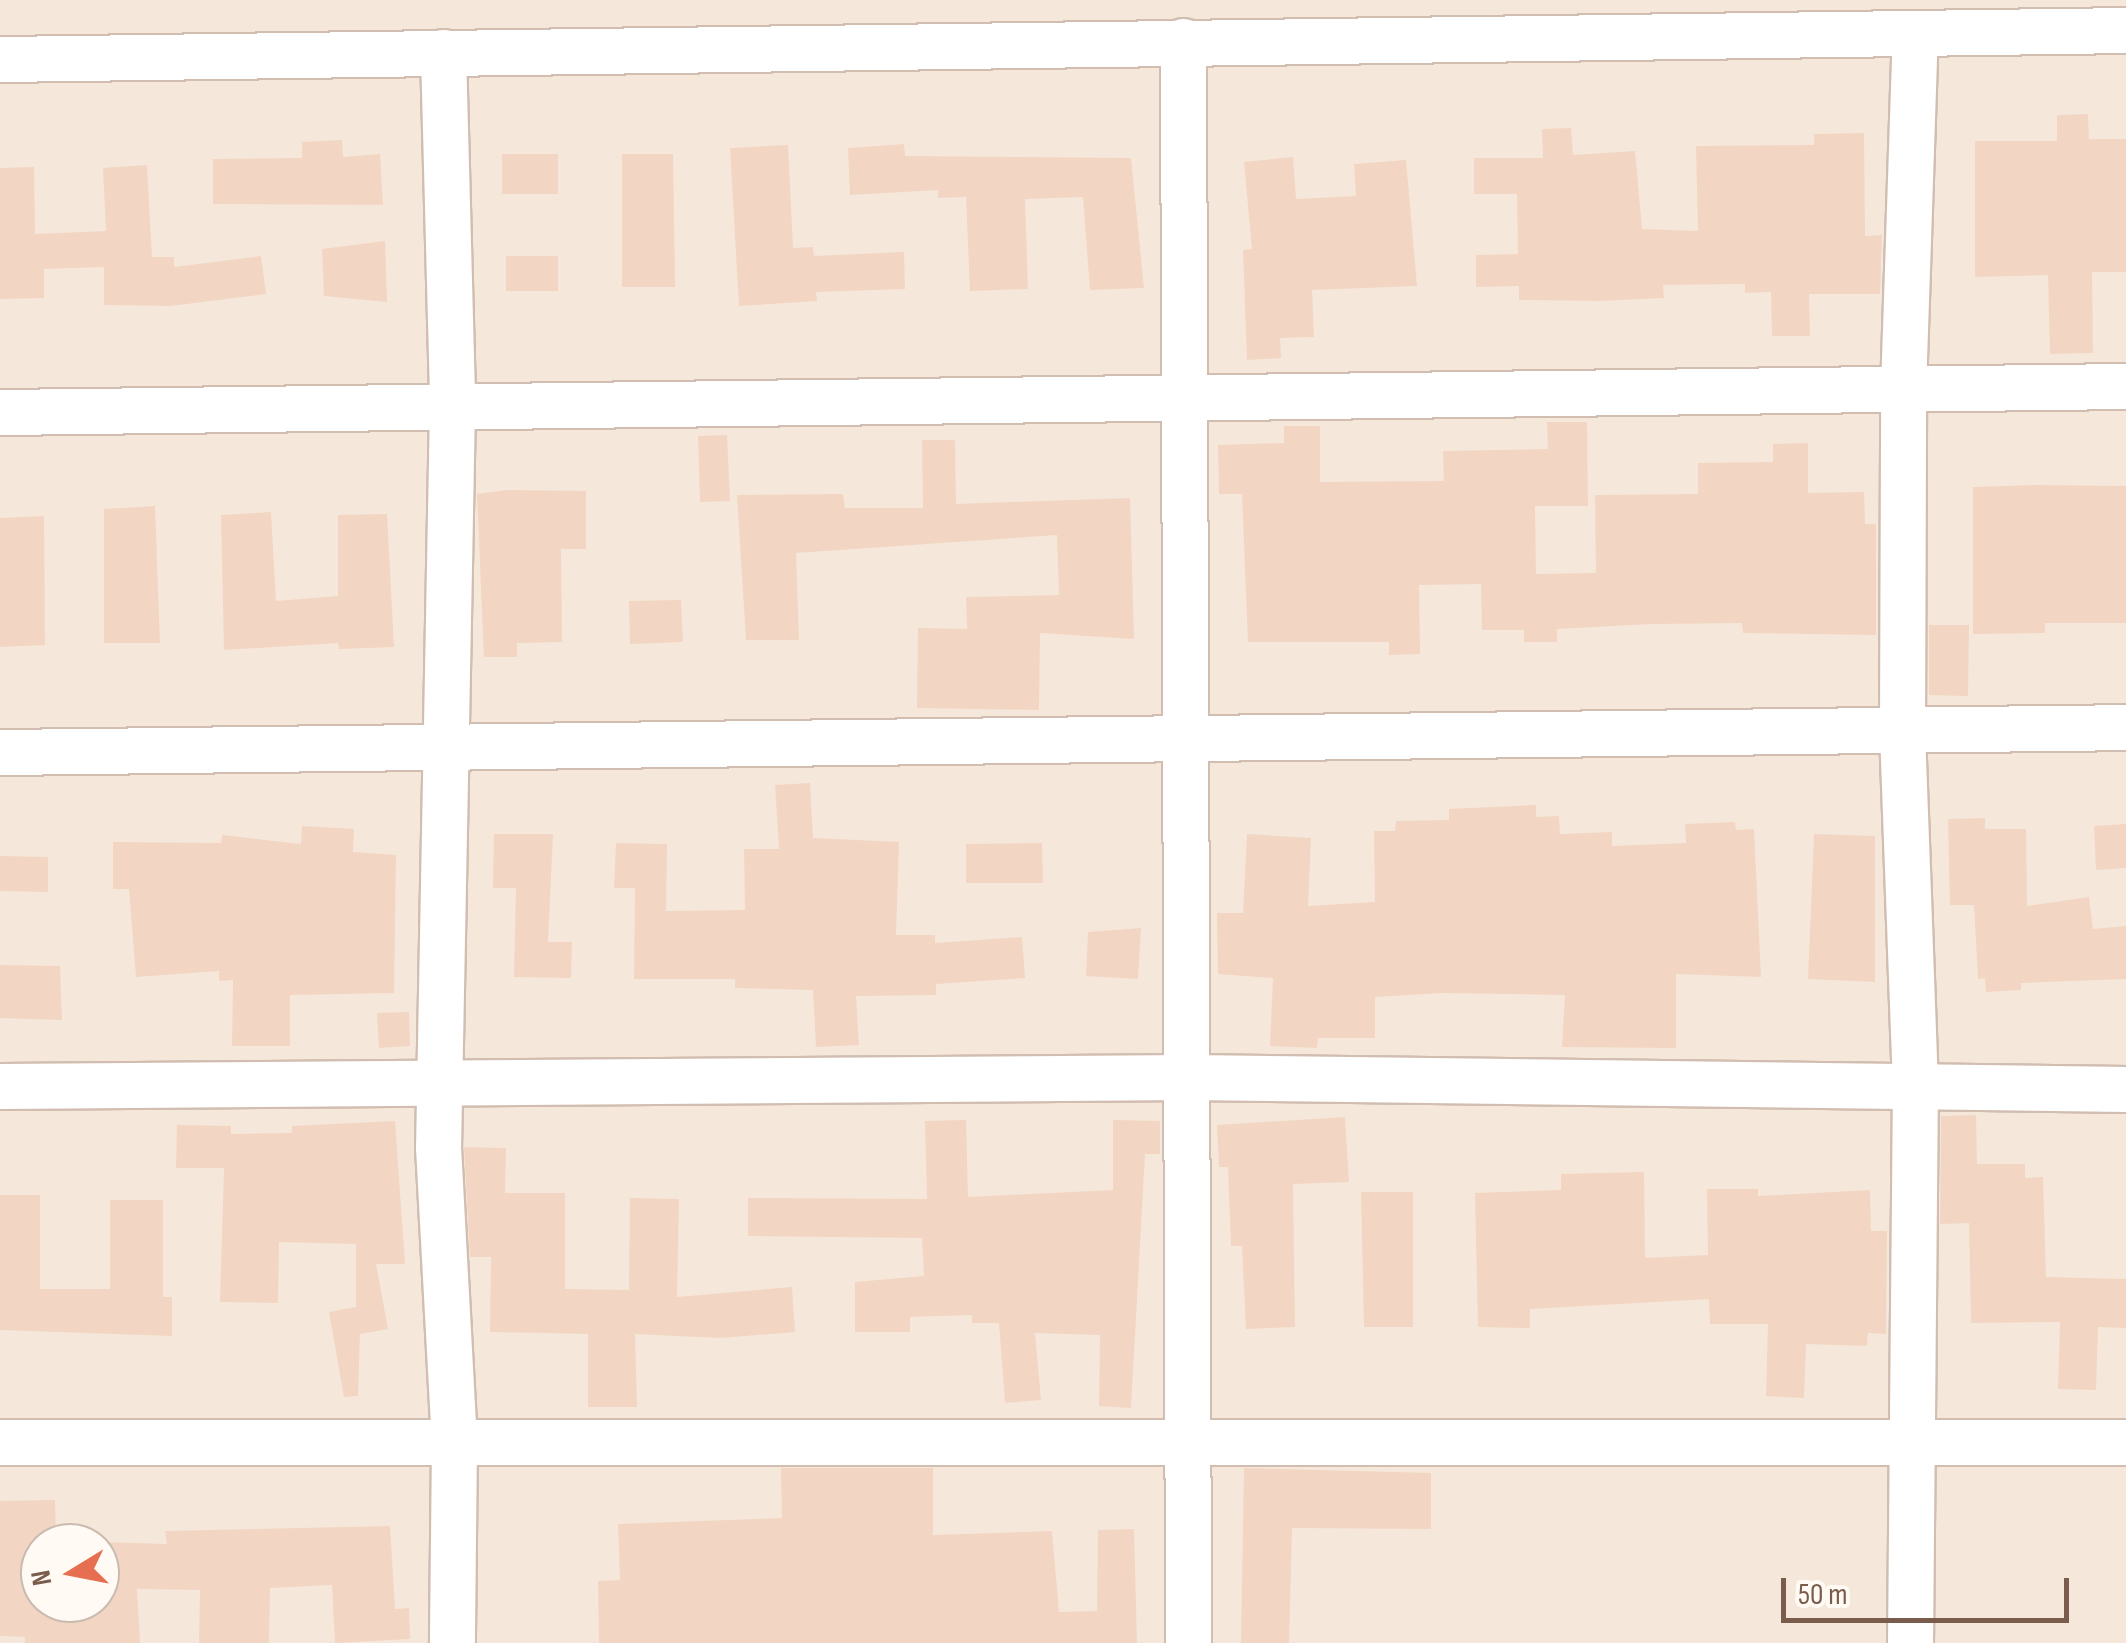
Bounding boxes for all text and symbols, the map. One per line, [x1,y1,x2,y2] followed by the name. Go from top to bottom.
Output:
[20,1523,120,1623] north arrow
[1786,1558,2074,1620] scale bar
[24,1568,59,1588] text: N
[1798,1577,1847,1613] text: 50 m

